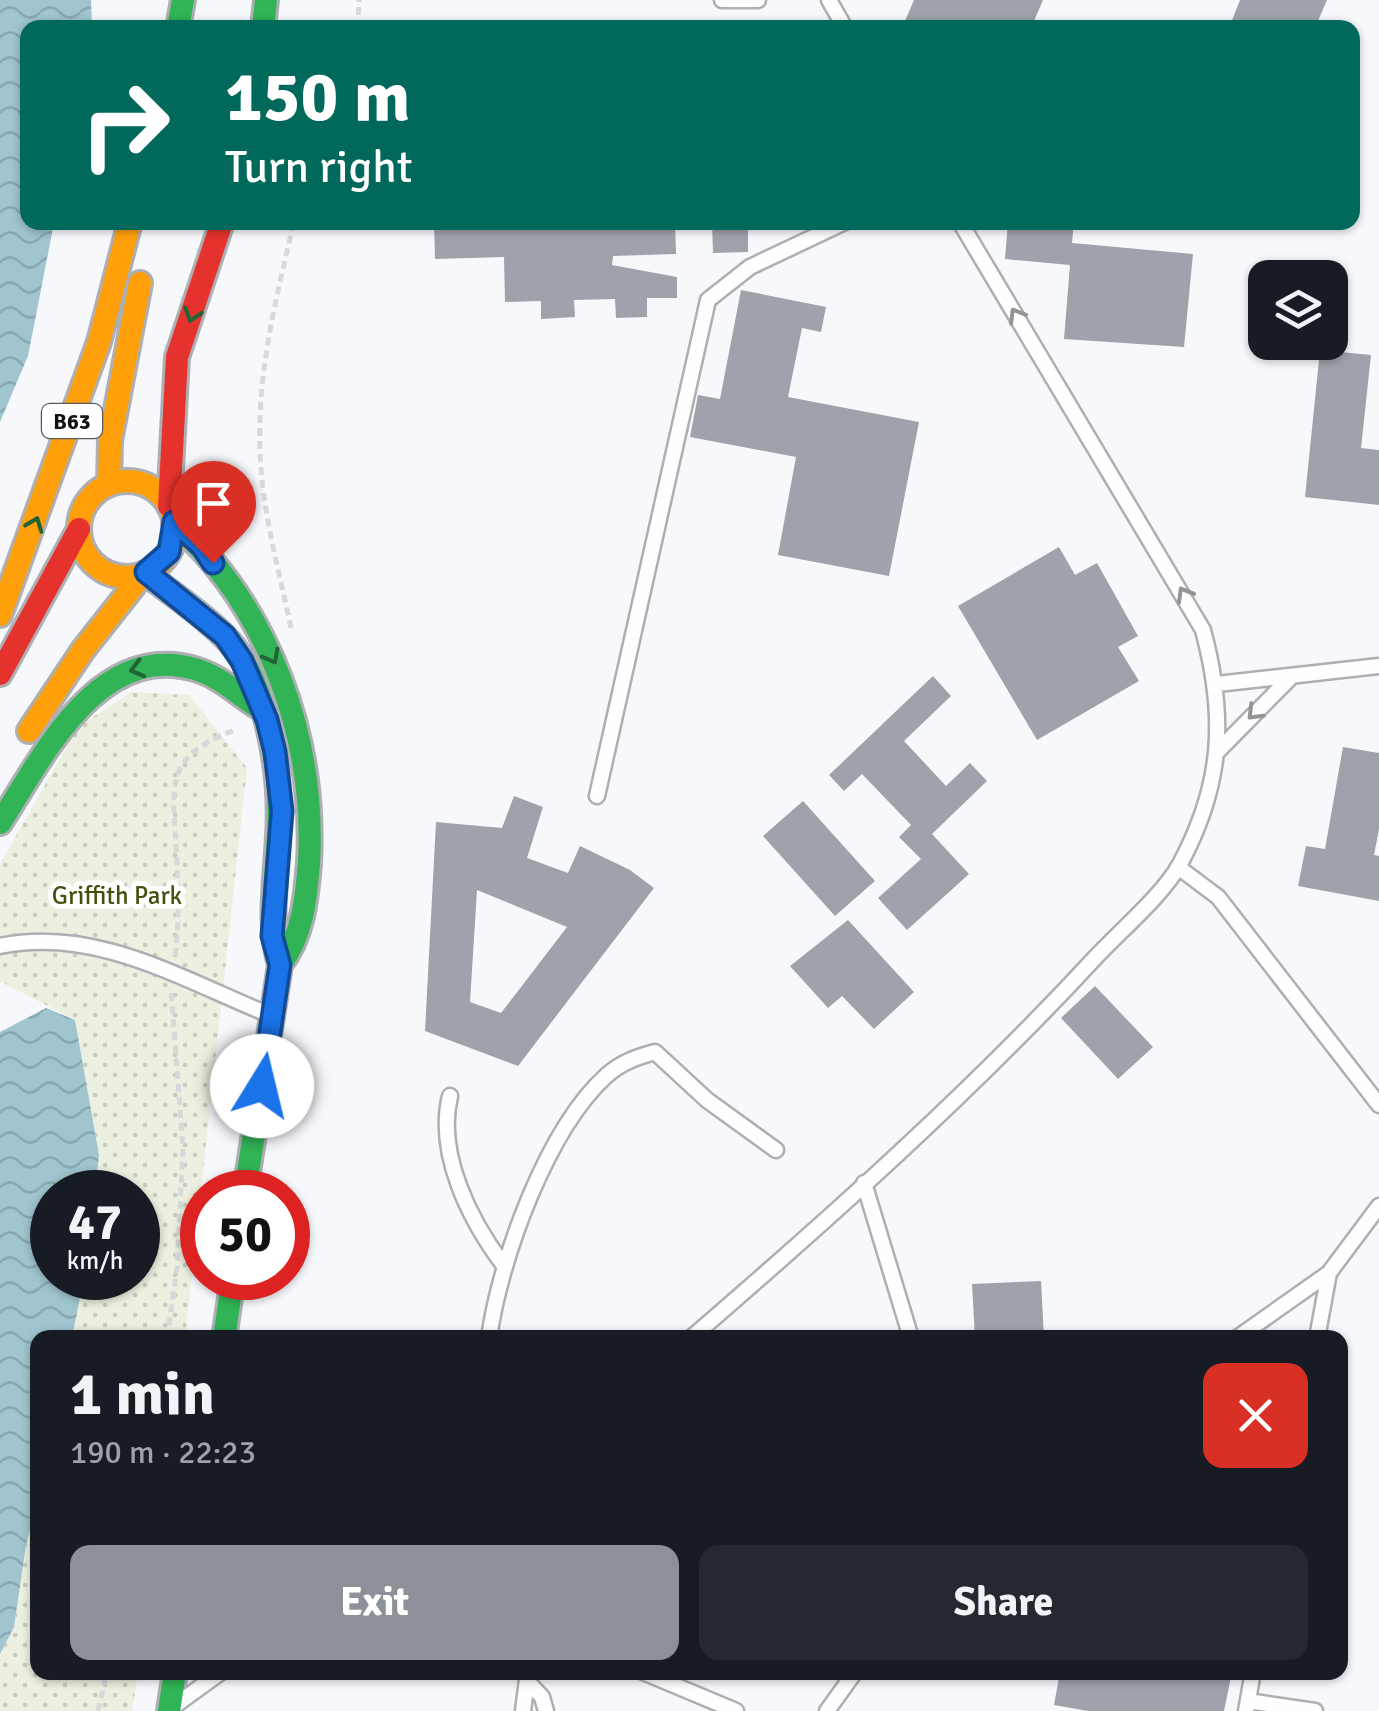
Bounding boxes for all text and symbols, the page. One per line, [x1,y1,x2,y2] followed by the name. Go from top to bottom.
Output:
[225,54,410,140] text: 150 m
[60,60,190,190] icon: right
[225,140,413,195] text: Turn right
[1248,260,1348,360] map controls
[1248,260,1348,360] button: layers
[183,306,203,323] one-way arrow
[1009,308,1028,326] one-way arrow
[42,404,102,438] road number: B63
[171,461,256,564] pin
[186,476,241,531] icon: arrive
[23,517,44,534] one-way arrow
[1176,586,1196,604] one-way arrow
[259,646,279,664] one-way arrow
[129,658,147,679] one-way arrow
[1248,701,1266,719] one-way arrow
[52,880,183,911] park label: Griffith Park
[210,1034,314,1138] position arrow
[180,1170,310,1300] speed limit sign: 50
[68,1192,122,1254] text: 47
[67,1245,123,1276] text: km/h
[70,1358,215,1432] text: 1 min
[1203,1363,1308,1468] button: close
[70,1433,256,1472] text: 190 m · 22:23
[70,1545,679,1660] button: Exit
[699,1545,1308,1660] button: Share

